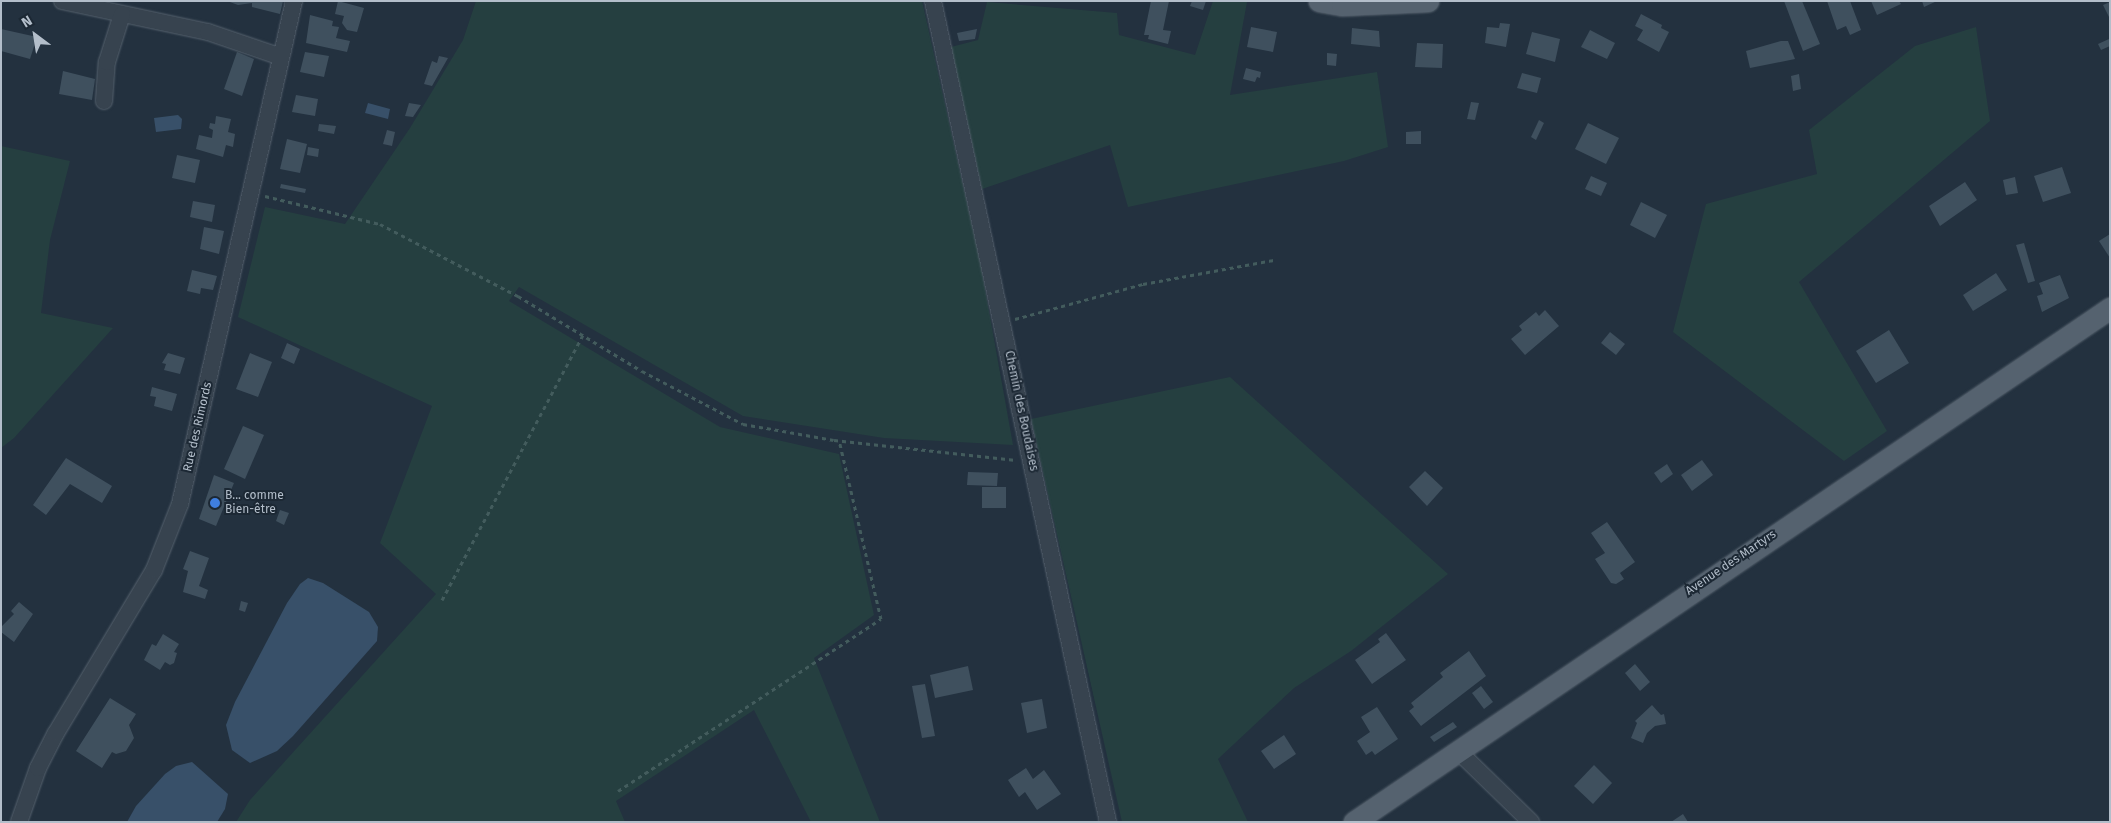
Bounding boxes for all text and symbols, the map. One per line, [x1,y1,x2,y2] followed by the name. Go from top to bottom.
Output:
[10,10,60,60] north arrow
[19,12,35,31] text: N
[1001,350,1041,472] street label: Chemin des Boudaises
[181,381,215,473] street label: Rue des Rimords
[225,489,284,517] place label: B... comme Bien-être
[209,497,221,509] marker: B... comme Bien-être
[1683,527,1779,599] street label: Avenue des Martyrs

